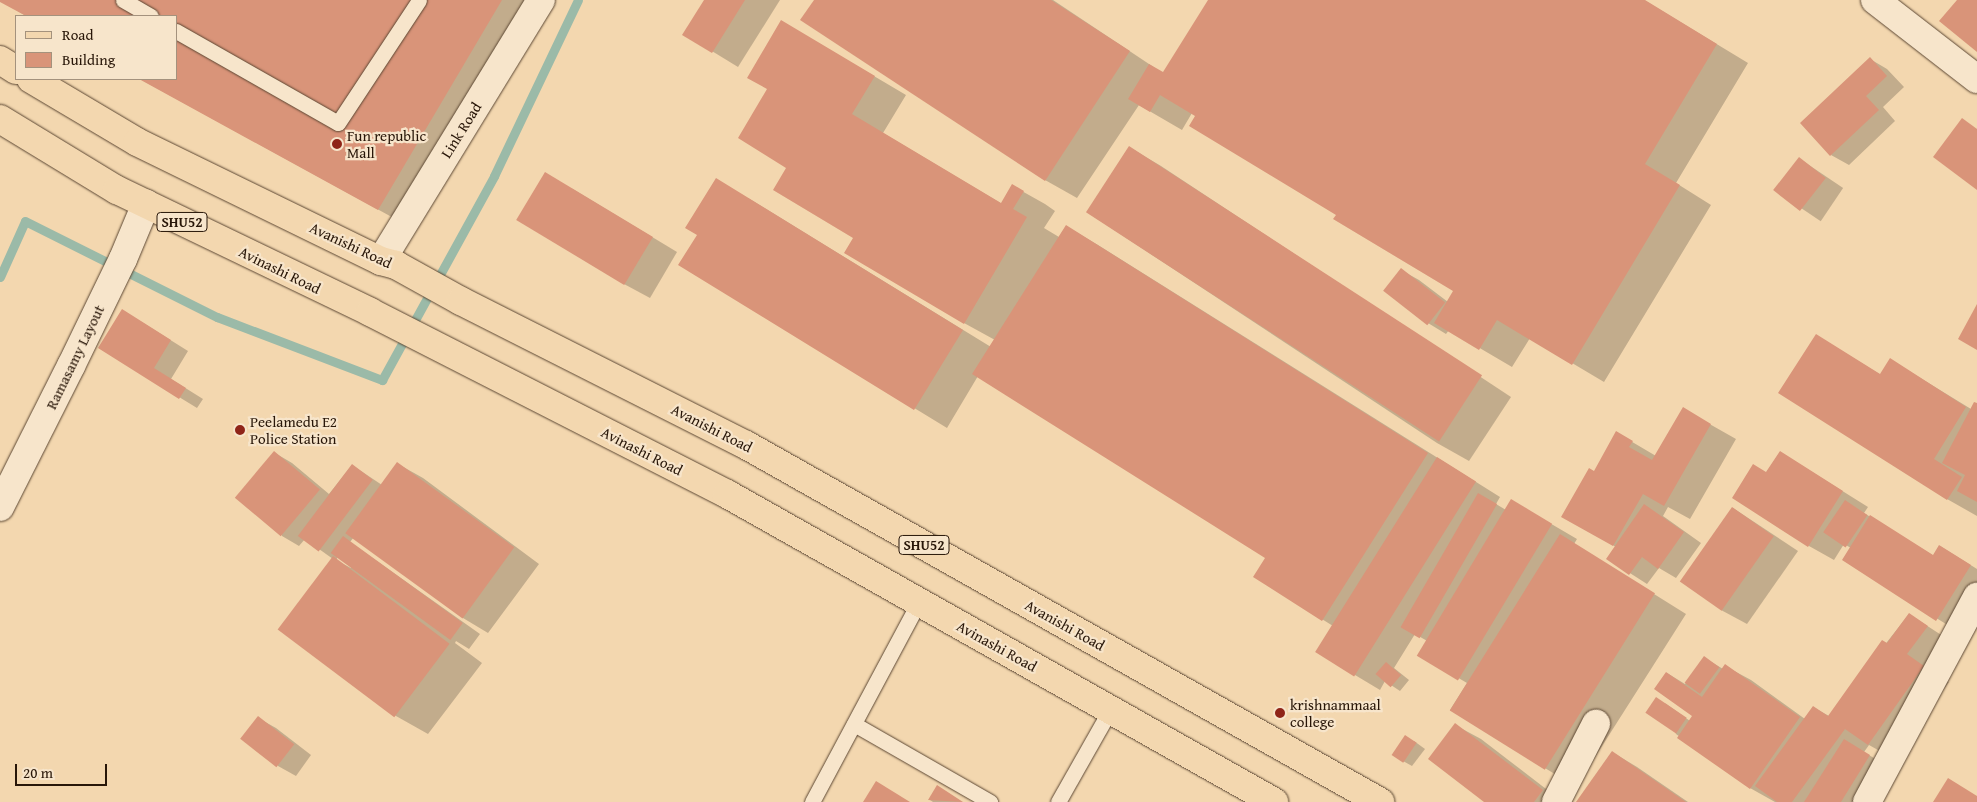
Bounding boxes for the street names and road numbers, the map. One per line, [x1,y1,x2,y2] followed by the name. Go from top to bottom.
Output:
[437,99,485,161] street label: Link Road
[156,210,208,233] road number: SHU52
[307,218,395,272] street label: Avanishi Road
[236,242,324,298] street label: Avinashi Road
[42,302,108,412] street label: Ramasamy Layout
[668,400,756,456] street label: Avanishi Road
[598,423,686,479] street label: Avinashi Road
[898,534,950,556] road number: SHU52
[1022,596,1108,654] street label: Avanishi Road
[954,617,1040,675] street label: Avinashi Road

